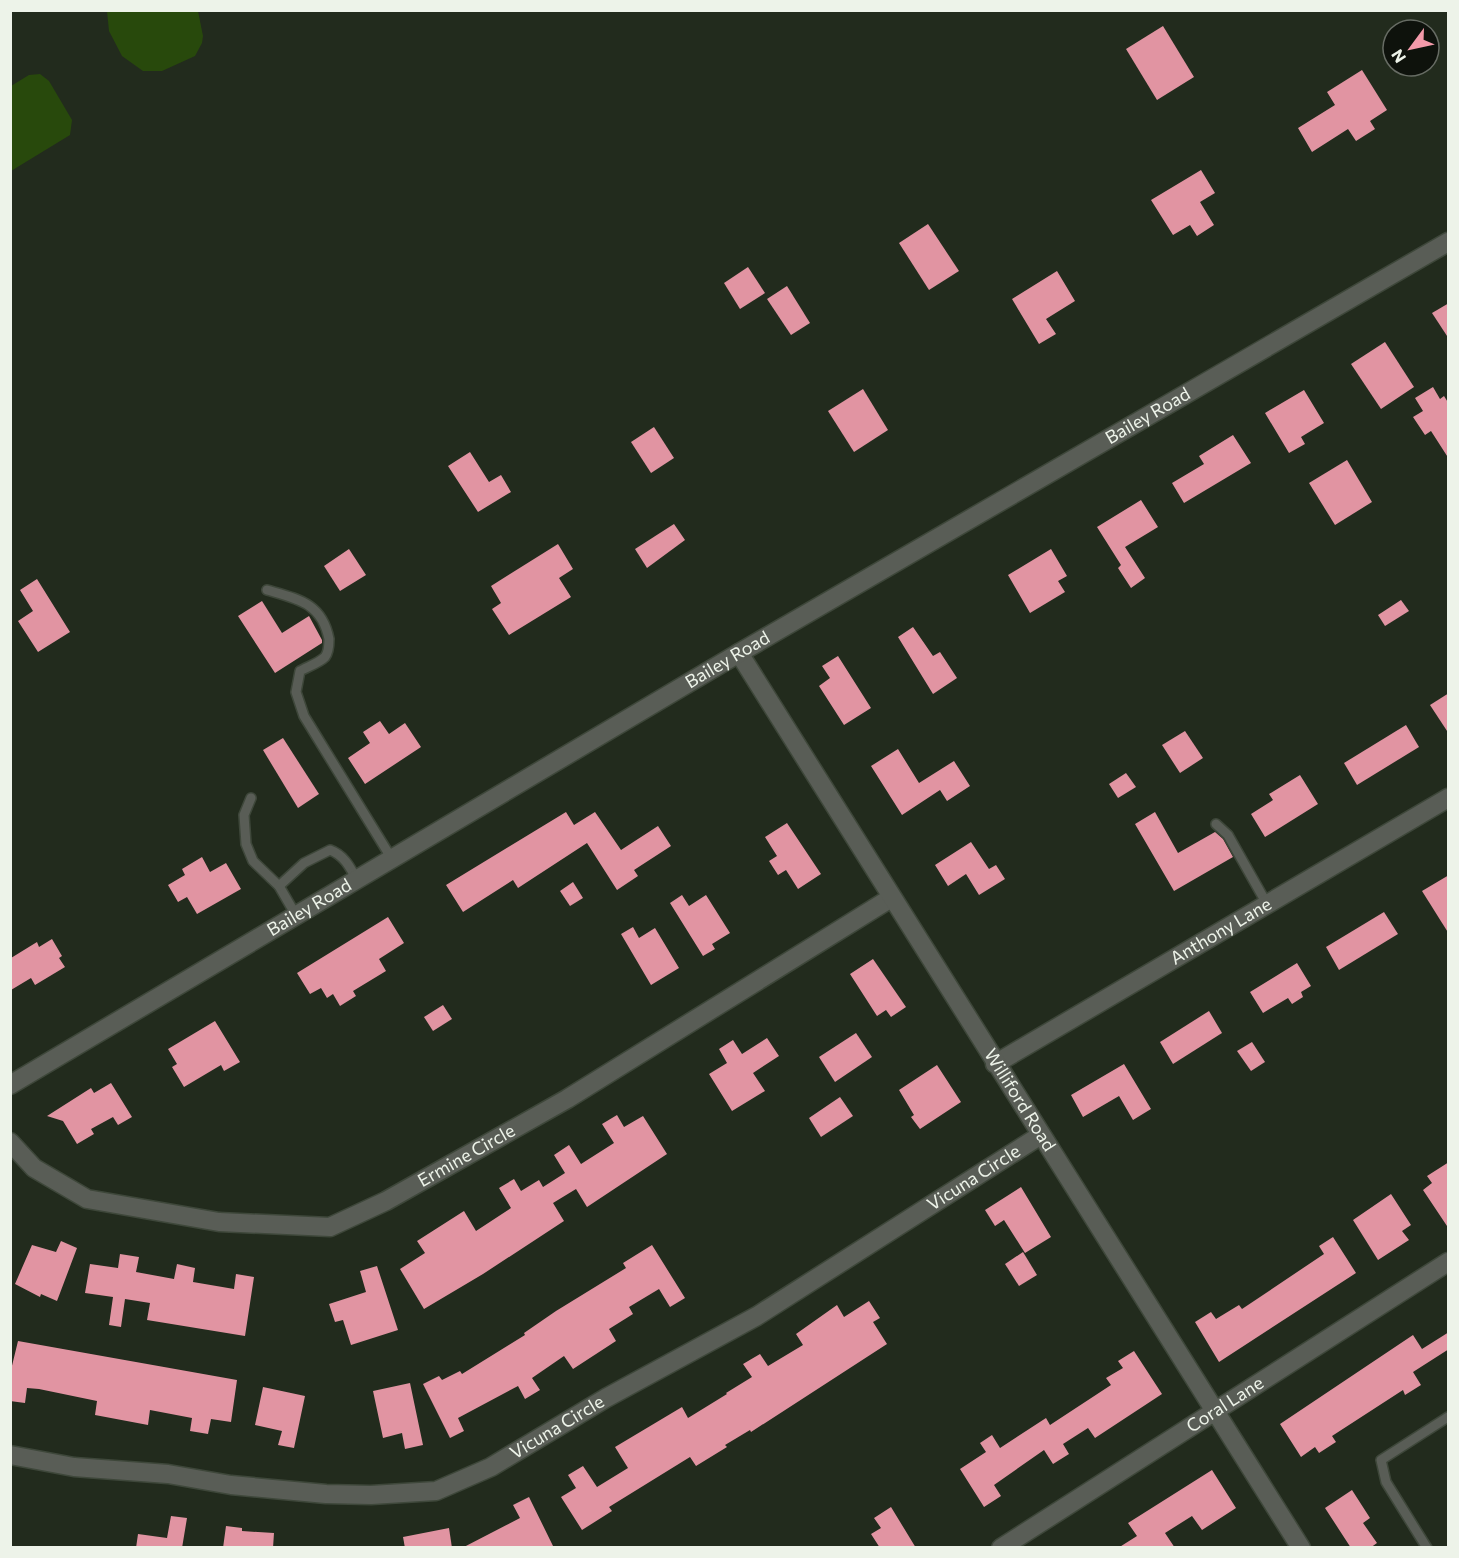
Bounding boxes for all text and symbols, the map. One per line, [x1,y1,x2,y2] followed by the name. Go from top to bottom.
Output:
[1381,18,1441,78] north arrow
[1387,46,1409,67] text: N
[1101,382,1194,448] street label: Bailey Road
[681,626,773,692] street label: Bailey Road
[263,873,355,940] street label: Bailey Road
[1166,892,1275,969] street label: Anthony Lane
[980,1044,1061,1155] street label: Williford Road
[413,1119,519,1191] street label: Ermine Circle
[923,1139,1024,1215] street label: Vicuna Circle
[1182,1371,1267,1437] street label: Coral Lane
[505,1390,608,1463] street label: Vicuna Circle

